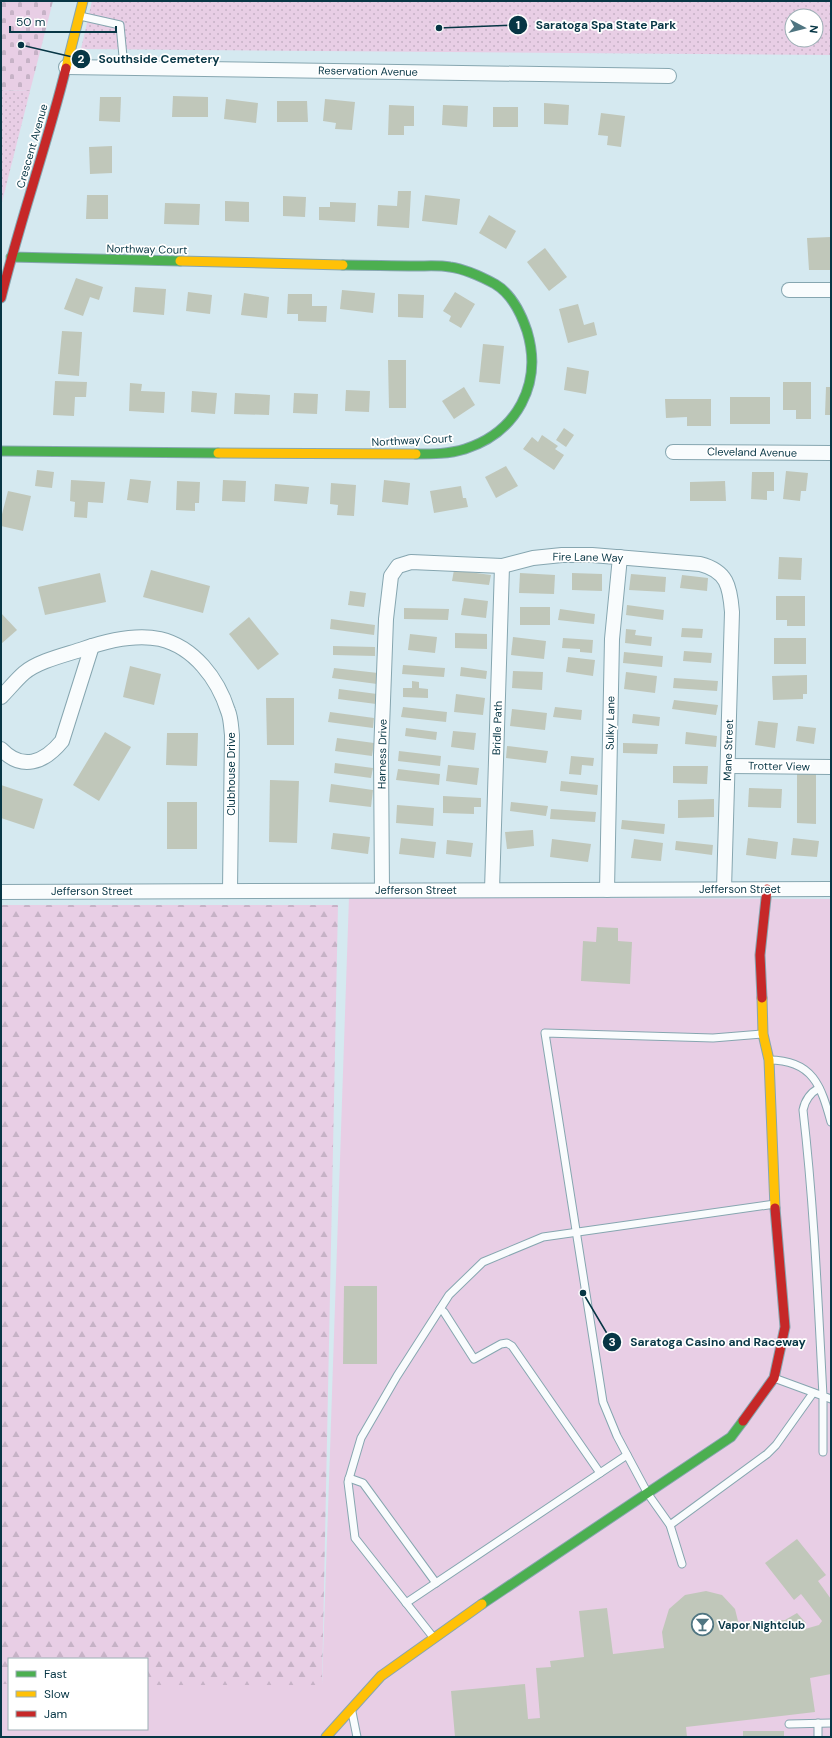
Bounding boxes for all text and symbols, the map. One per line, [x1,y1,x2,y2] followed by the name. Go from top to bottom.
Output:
[10,8,116,34] scale bar
[784,8,824,48] north arrow
[508,13,684,37] callout: Saratoga Spa State Park
[16,14,45,30] text: 50 m
[516,17,520,33] text: 1
[536,17,676,33] text: Saratoga Spa State Park
[806,24,821,34] text: N
[71,47,228,71] callout: Southside Cemetery
[78,51,85,67] text: 2
[98,51,220,67] text: Southside Cemetery
[318,63,418,79] street label: Reservation Avenue
[13,102,51,190] street label: Crescent Avenue
[106,241,188,257] street label: Northway Court
[371,431,453,449] street label: Northway Court
[707,444,797,460] street label: Cleveland Avenue
[552,549,624,565] street label: Fire Lane Way
[603,696,617,750] street label: Sulky Lane
[489,701,505,755] street label: Bridle Path
[374,719,390,789] street label: Harness Drive
[720,719,736,781] street label: Mane Street
[224,732,238,816] street label: Clubhouse Drive
[748,758,811,774] street label: Trotter View
[699,882,781,896] street label: Jefferson Street
[375,883,457,897] street label: Jefferson Street
[51,884,133,898] street label: Jefferson Street
[602,1330,813,1354] callout: Saratoga Casino and Raceway
[608,1334,616,1350] text: 3
[630,1334,807,1350] text: Saratoga Casino and Raceway
[690,1612,716,1638] bar icon: Vapor Nightclub
[718,1618,805,1632] place label: Vapor Nightclub
[8,1658,148,1730] legend
[44,1666,67,1682] text: Fast
[44,1686,70,1702] text: Slow
[44,1706,67,1722] text: Jam

